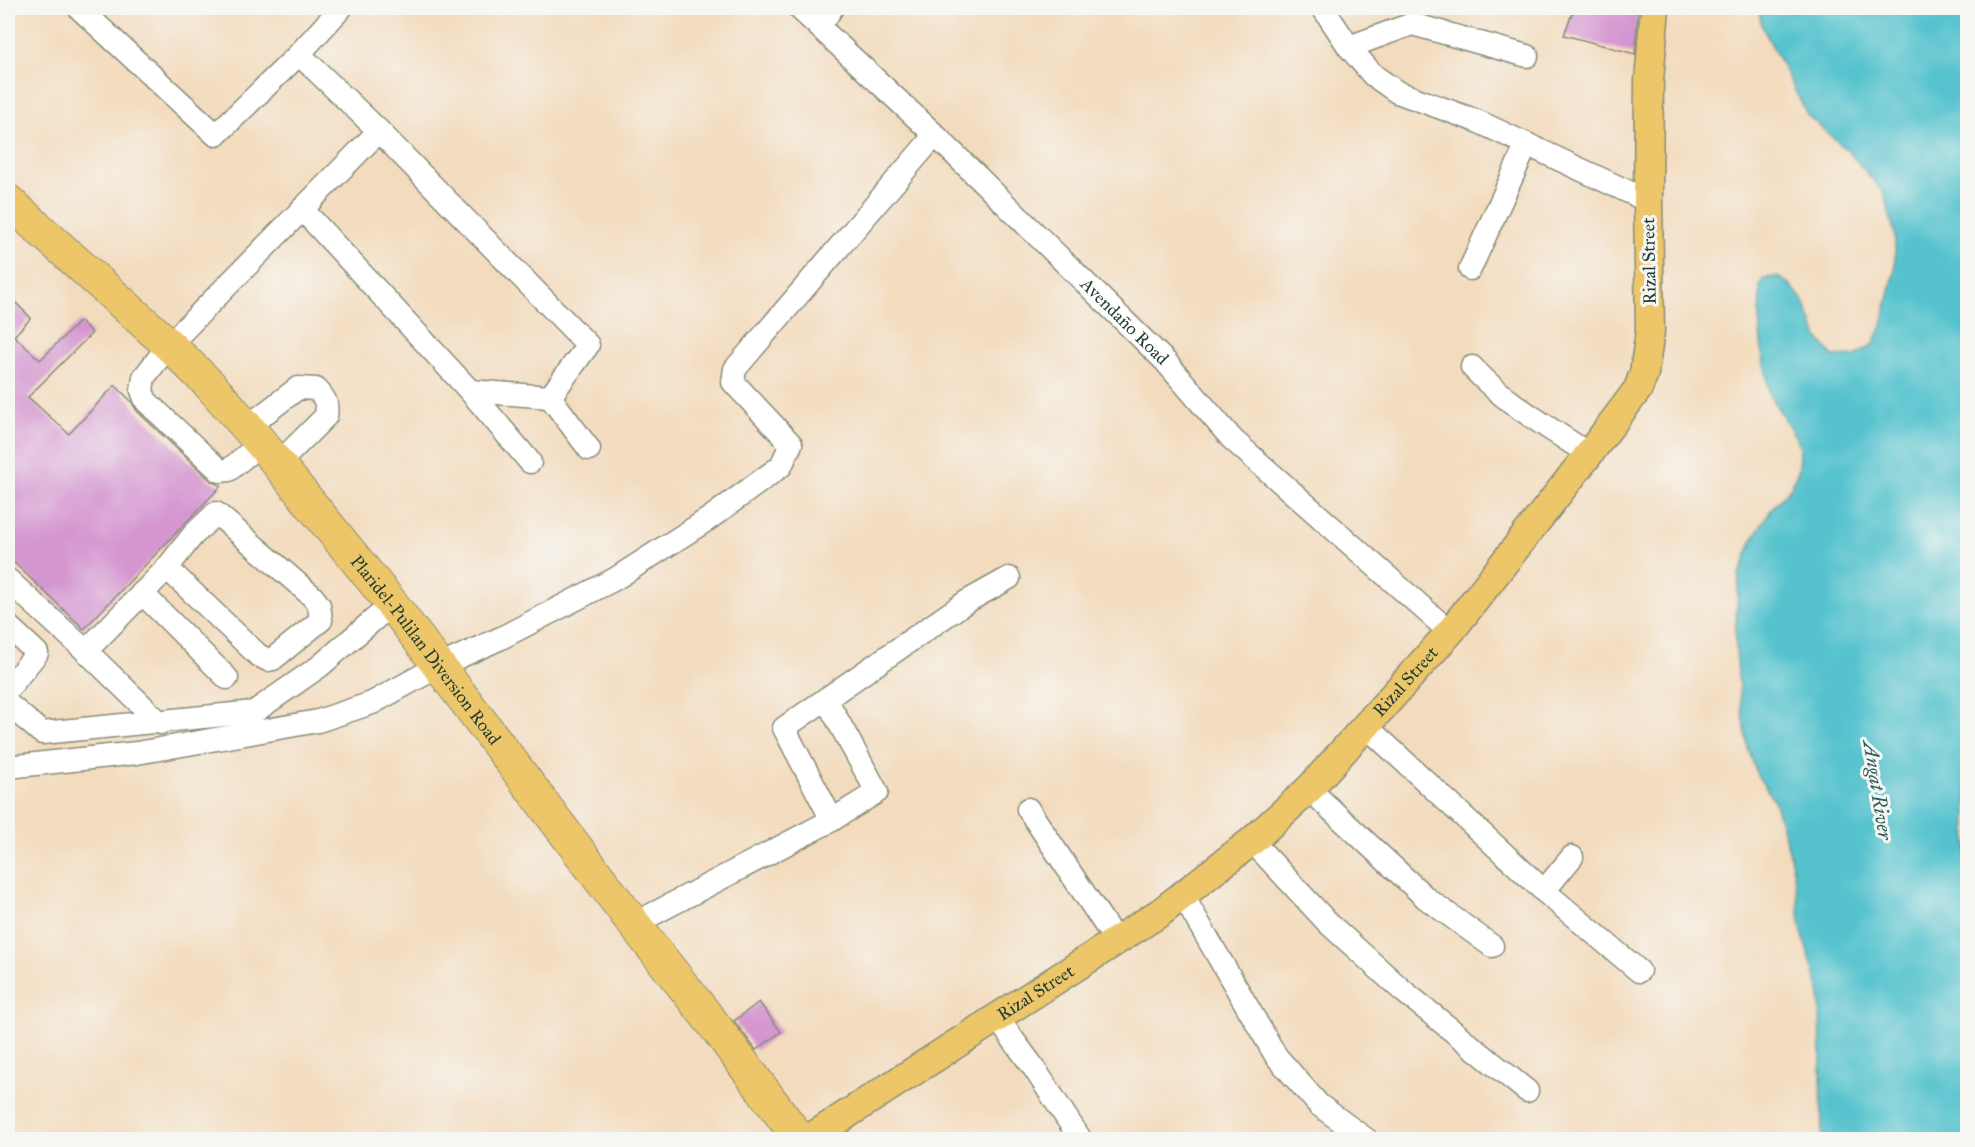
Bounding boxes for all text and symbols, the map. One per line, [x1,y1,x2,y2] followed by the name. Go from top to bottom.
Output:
[1637,217,1661,305] street label: Rizal Street
[1075,273,1173,370] street label: Avendaño Road
[346,551,506,749] street label: Plaridel-Pulilan Diversion Road
[1368,641,1443,721] street label: Rizal Street
[1858,737,1898,843] water label: Angat River
[993,960,1079,1026] street label: Rizal Street

